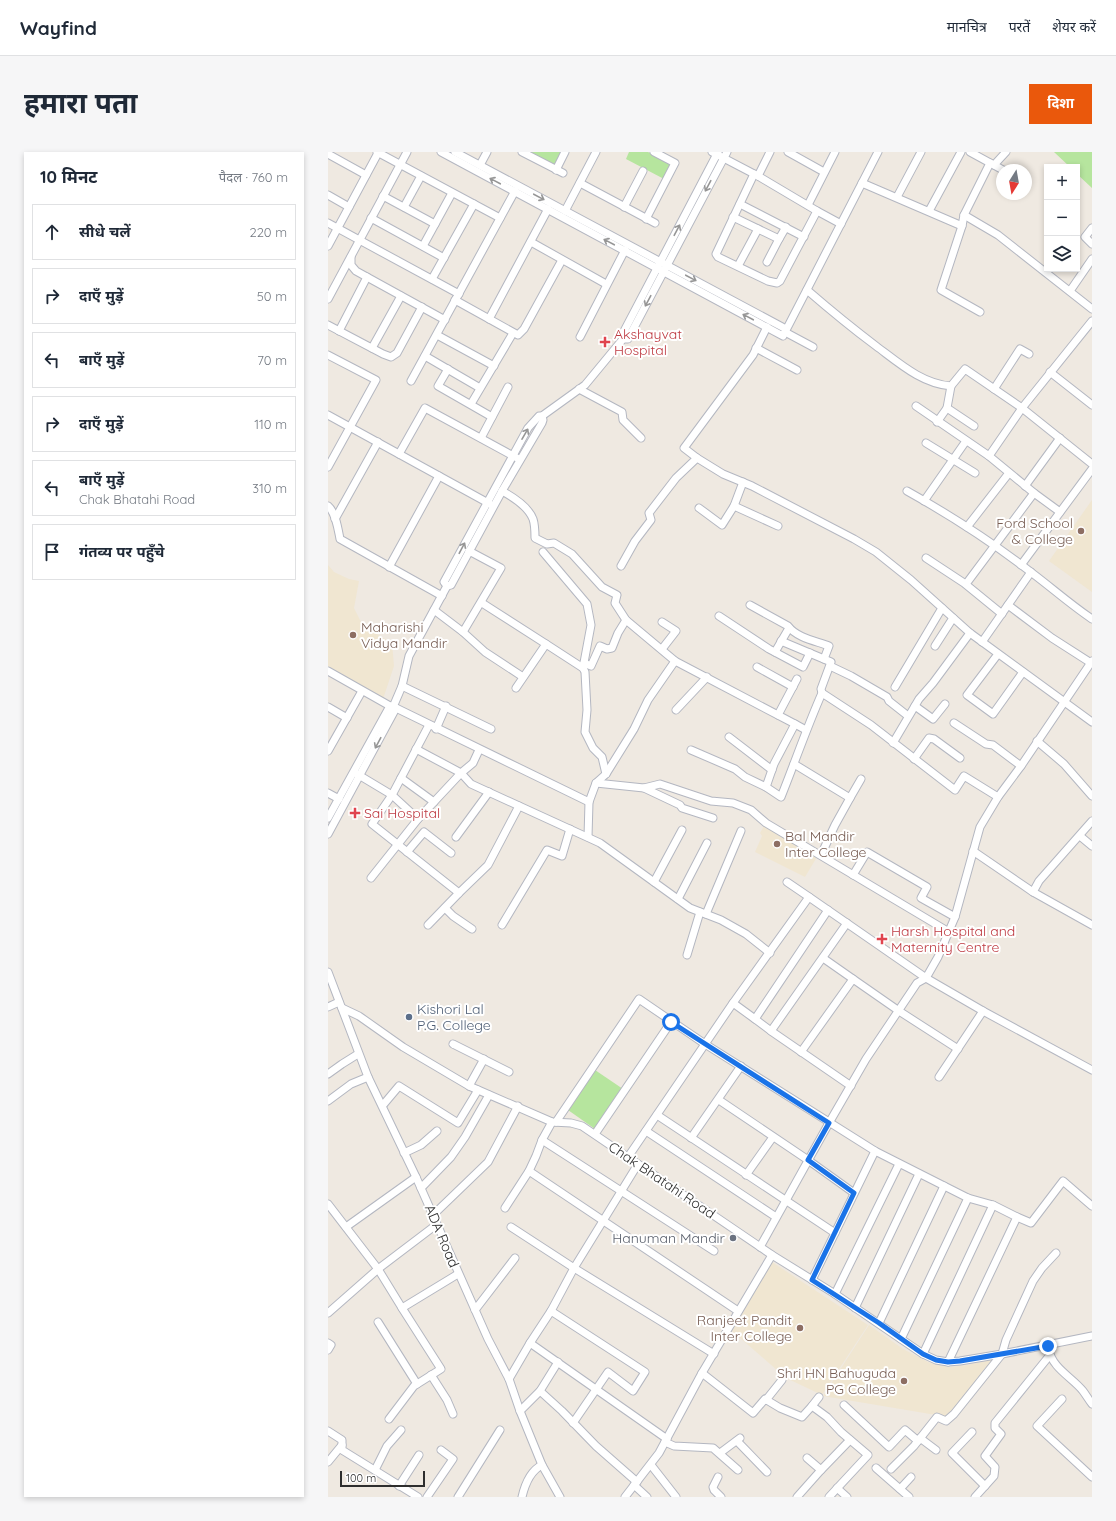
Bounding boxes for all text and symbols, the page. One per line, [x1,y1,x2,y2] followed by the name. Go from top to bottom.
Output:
[20,16,97,40] text: Wayfind
[947,18,987,36] text: मानचित्र
[1009,18,1030,36] text: परतें
[1052,18,1096,36] text: शेयर करें
[1029,84,1092,124] button: दिशा
[24,85,138,120] text: हमारा पता
[996,164,1032,200] north arrow
[1044,164,1080,272] map controls
[1044,164,1080,200] button: +
[40,166,98,187] text: 10 मिनट
[219,169,288,185] text: पैदल · 760 m
[489,176,501,184] one-way arrow
[704,180,712,192] one-way arrow
[533,193,545,201] one-way arrow
[1044,200,1080,236] button: −
[41,221,63,243] icon: ahead
[79,222,130,241] text: सीधे चलें
[249,224,287,240] text: 220 m
[674,224,681,236] one-way arrow
[1044,236,1080,272] button: layers
[603,238,615,246] one-way arrow
[685,274,697,282] one-way arrow
[41,285,63,307] icon: right
[79,286,123,305] text: दाएँ मुड़ें
[257,288,287,304] text: 50 m
[643,295,651,307] one-way arrow
[743,313,755,321] one-way arrow
[614,325,682,359] place label: Akshayvat Hospital
[599,336,611,348] marker: Akshayvat Hospital
[41,349,63,371] icon: left
[79,350,124,369] text: बाएँ मुड़ें
[257,352,287,368] text: 70 m
[41,413,63,435] icon: right
[79,414,123,433] text: दाएँ मुड़ें
[254,416,287,432] text: 110 m
[521,428,529,440] one-way arrow
[79,470,124,489] text: बाएँ मुड़ें
[41,477,63,499] icon: left
[252,480,287,496] text: 310 m
[79,491,195,507] text: Chak Bhatahi Road
[996,514,1073,548] place label: Ford School & College
[1076,526,1086,536] marker: Ford School & College
[41,541,63,563] icon: arrive
[79,542,165,561] text: गंतव्य पर पहुँचे
[459,542,467,554] one-way arrow
[361,618,448,652] place label: Maharishi Vidya Mandir
[348,630,358,640] marker: Maharishi Vidya Mandir
[373,736,381,748] one-way arrow
[364,804,440,822] place label: Sai Hospital
[349,807,361,819] marker: Sai Hospital
[785,827,867,861] place label: Bal Mandir Inter College
[772,839,782,849] marker: Bal Mandir Inter College
[891,922,1015,956] place label: Harsh Hospital and Maternity Centre
[876,933,888,945] marker: Harsh Hospital and Maternity Centre
[417,1000,491,1034] place label: Kishori Lal P.G. College
[404,1012,414,1022] marker: Kishori Lal P.G. College
[662,1013,680,1031] route start
[605,1138,719,1222] street label: Chak Bhatahi Road
[421,1202,463,1270] street label: ADA Road
[612,1229,726,1247] place label: Hanuman Mandir
[728,1233,738,1243] marker: Hanuman Mandir
[697,1311,792,1345] place label: Ranjeet Pandit Inter College
[795,1323,805,1333] marker: Ranjeet Pandit Inter College
[1039,1337,1057,1355] route end
[777,1364,896,1398] place label: Shri HN Bahuguda PG College
[899,1376,909,1386] marker: Shri HN Bahuguda PG College
[340,1469,425,1488] scale bar
[346,1471,376,1485] text: 100 m

